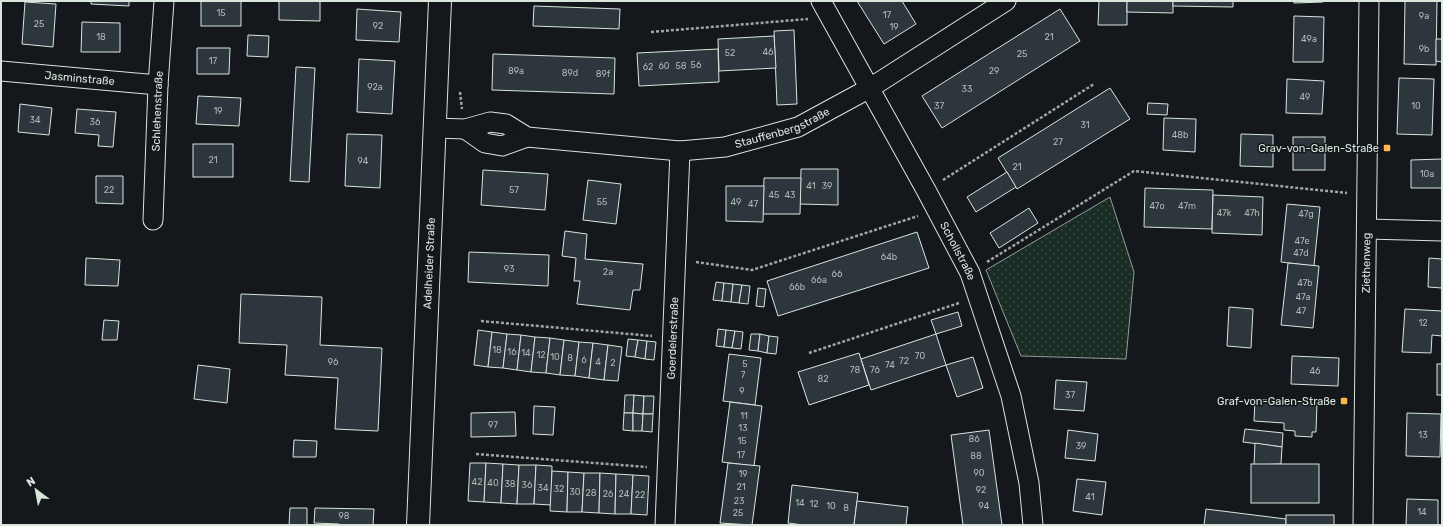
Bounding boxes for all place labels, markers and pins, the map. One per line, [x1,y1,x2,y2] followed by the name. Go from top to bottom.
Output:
[1258,142,1379,155] place label: Grav-von-Galen-Straße
[1382,143,1392,153] marker: Grav-von-Galen-Straße
[1217,395,1336,408] place label: Graf-von-Galen-Straße
[1339,396,1349,406] marker: Graf-von-Galen-Straße

